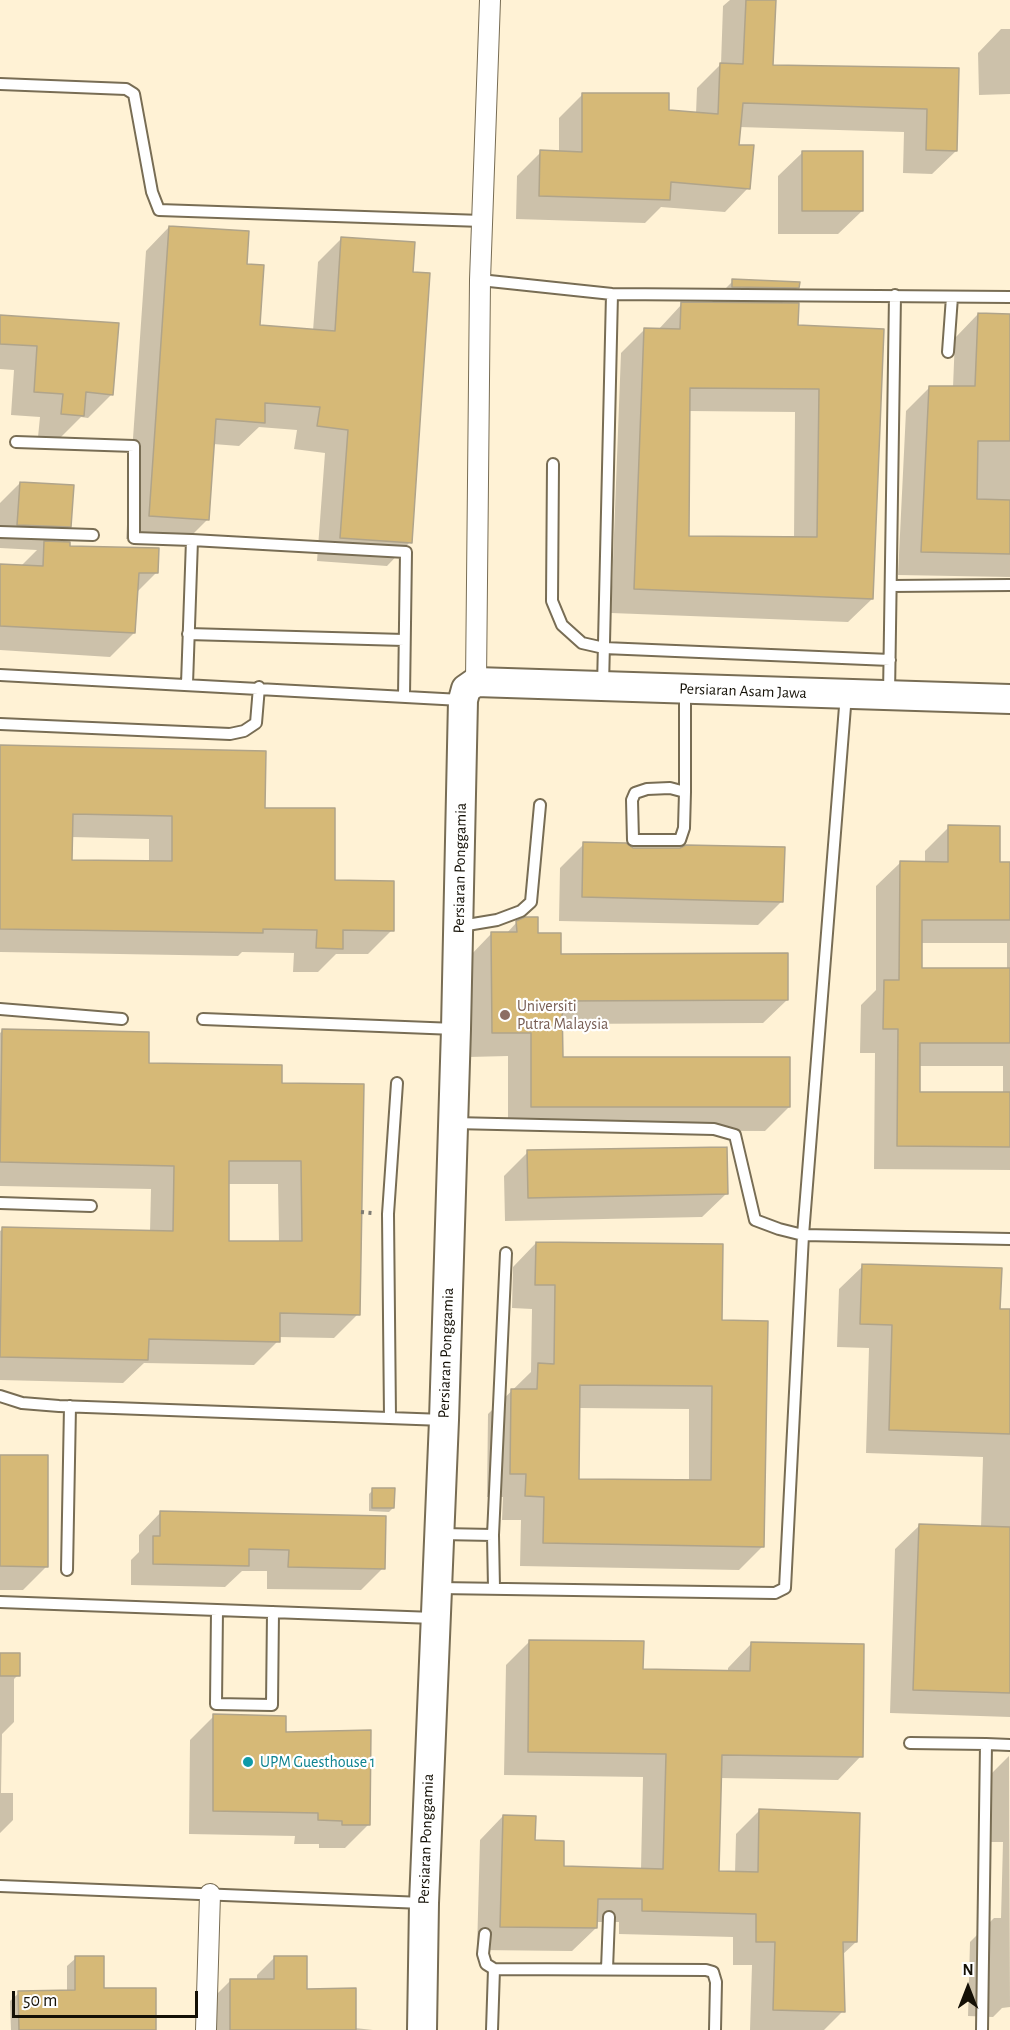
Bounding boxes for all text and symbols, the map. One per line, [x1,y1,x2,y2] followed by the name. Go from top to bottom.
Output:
[679,679,807,703] street label: Persiaran Asam Jawa
[449,803,471,933] street label: Persiaran Ponggamia
[517,996,608,1034] place label: Universiti Putra Malaysia
[498,1008,512,1022] marker: Universiti Putra Malaysia
[434,1287,458,1419] street label: Persiaran Ponggamia
[260,1752,375,1772] place label: UPM Guesthouse 1
[241,1755,255,1769] marker: UPM Guesthouse 1
[414,1773,438,1905] street label: Persiaran Ponggamia
[938,1958,998,2018] north arrow
[962,1962,974,1978] text: N
[15,1979,201,2017] scale bar
[23,1992,57,2010] text: 50 m

